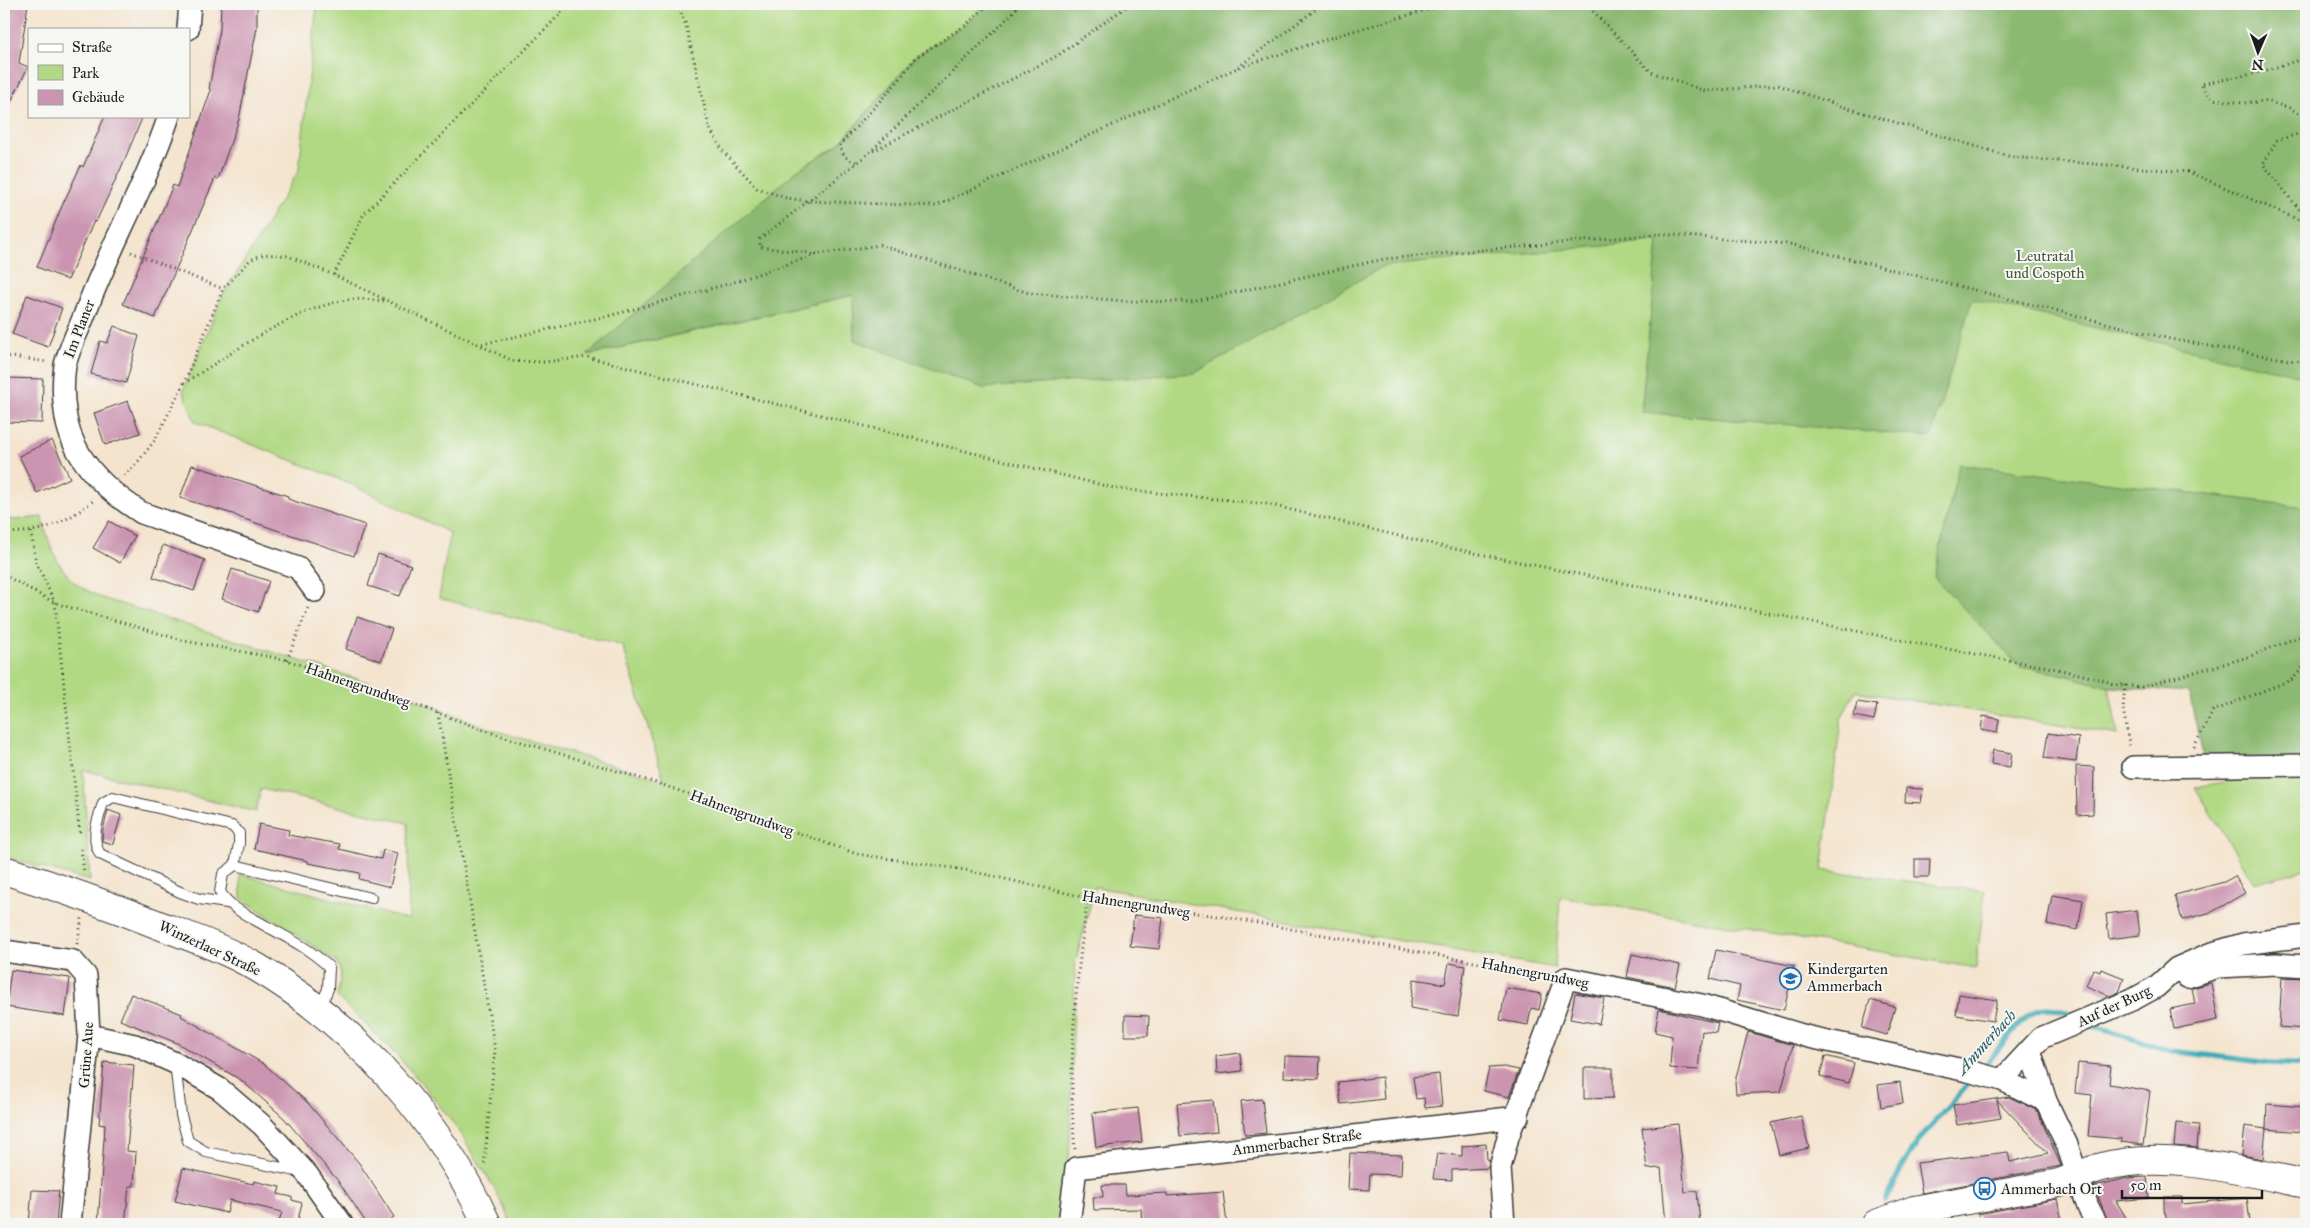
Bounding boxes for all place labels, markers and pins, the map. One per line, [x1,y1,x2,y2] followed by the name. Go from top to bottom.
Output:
[1806,960,1888,995] place label: Kindergarten Ammerbach
[1779,966,1803,990] school or university icon: Kindergarten Ammerbach
[1973,1177,1997,1201] bus stop icon: Ammerbach Ort
[2000,1180,2103,1198] place label: Ammerbach Ort

